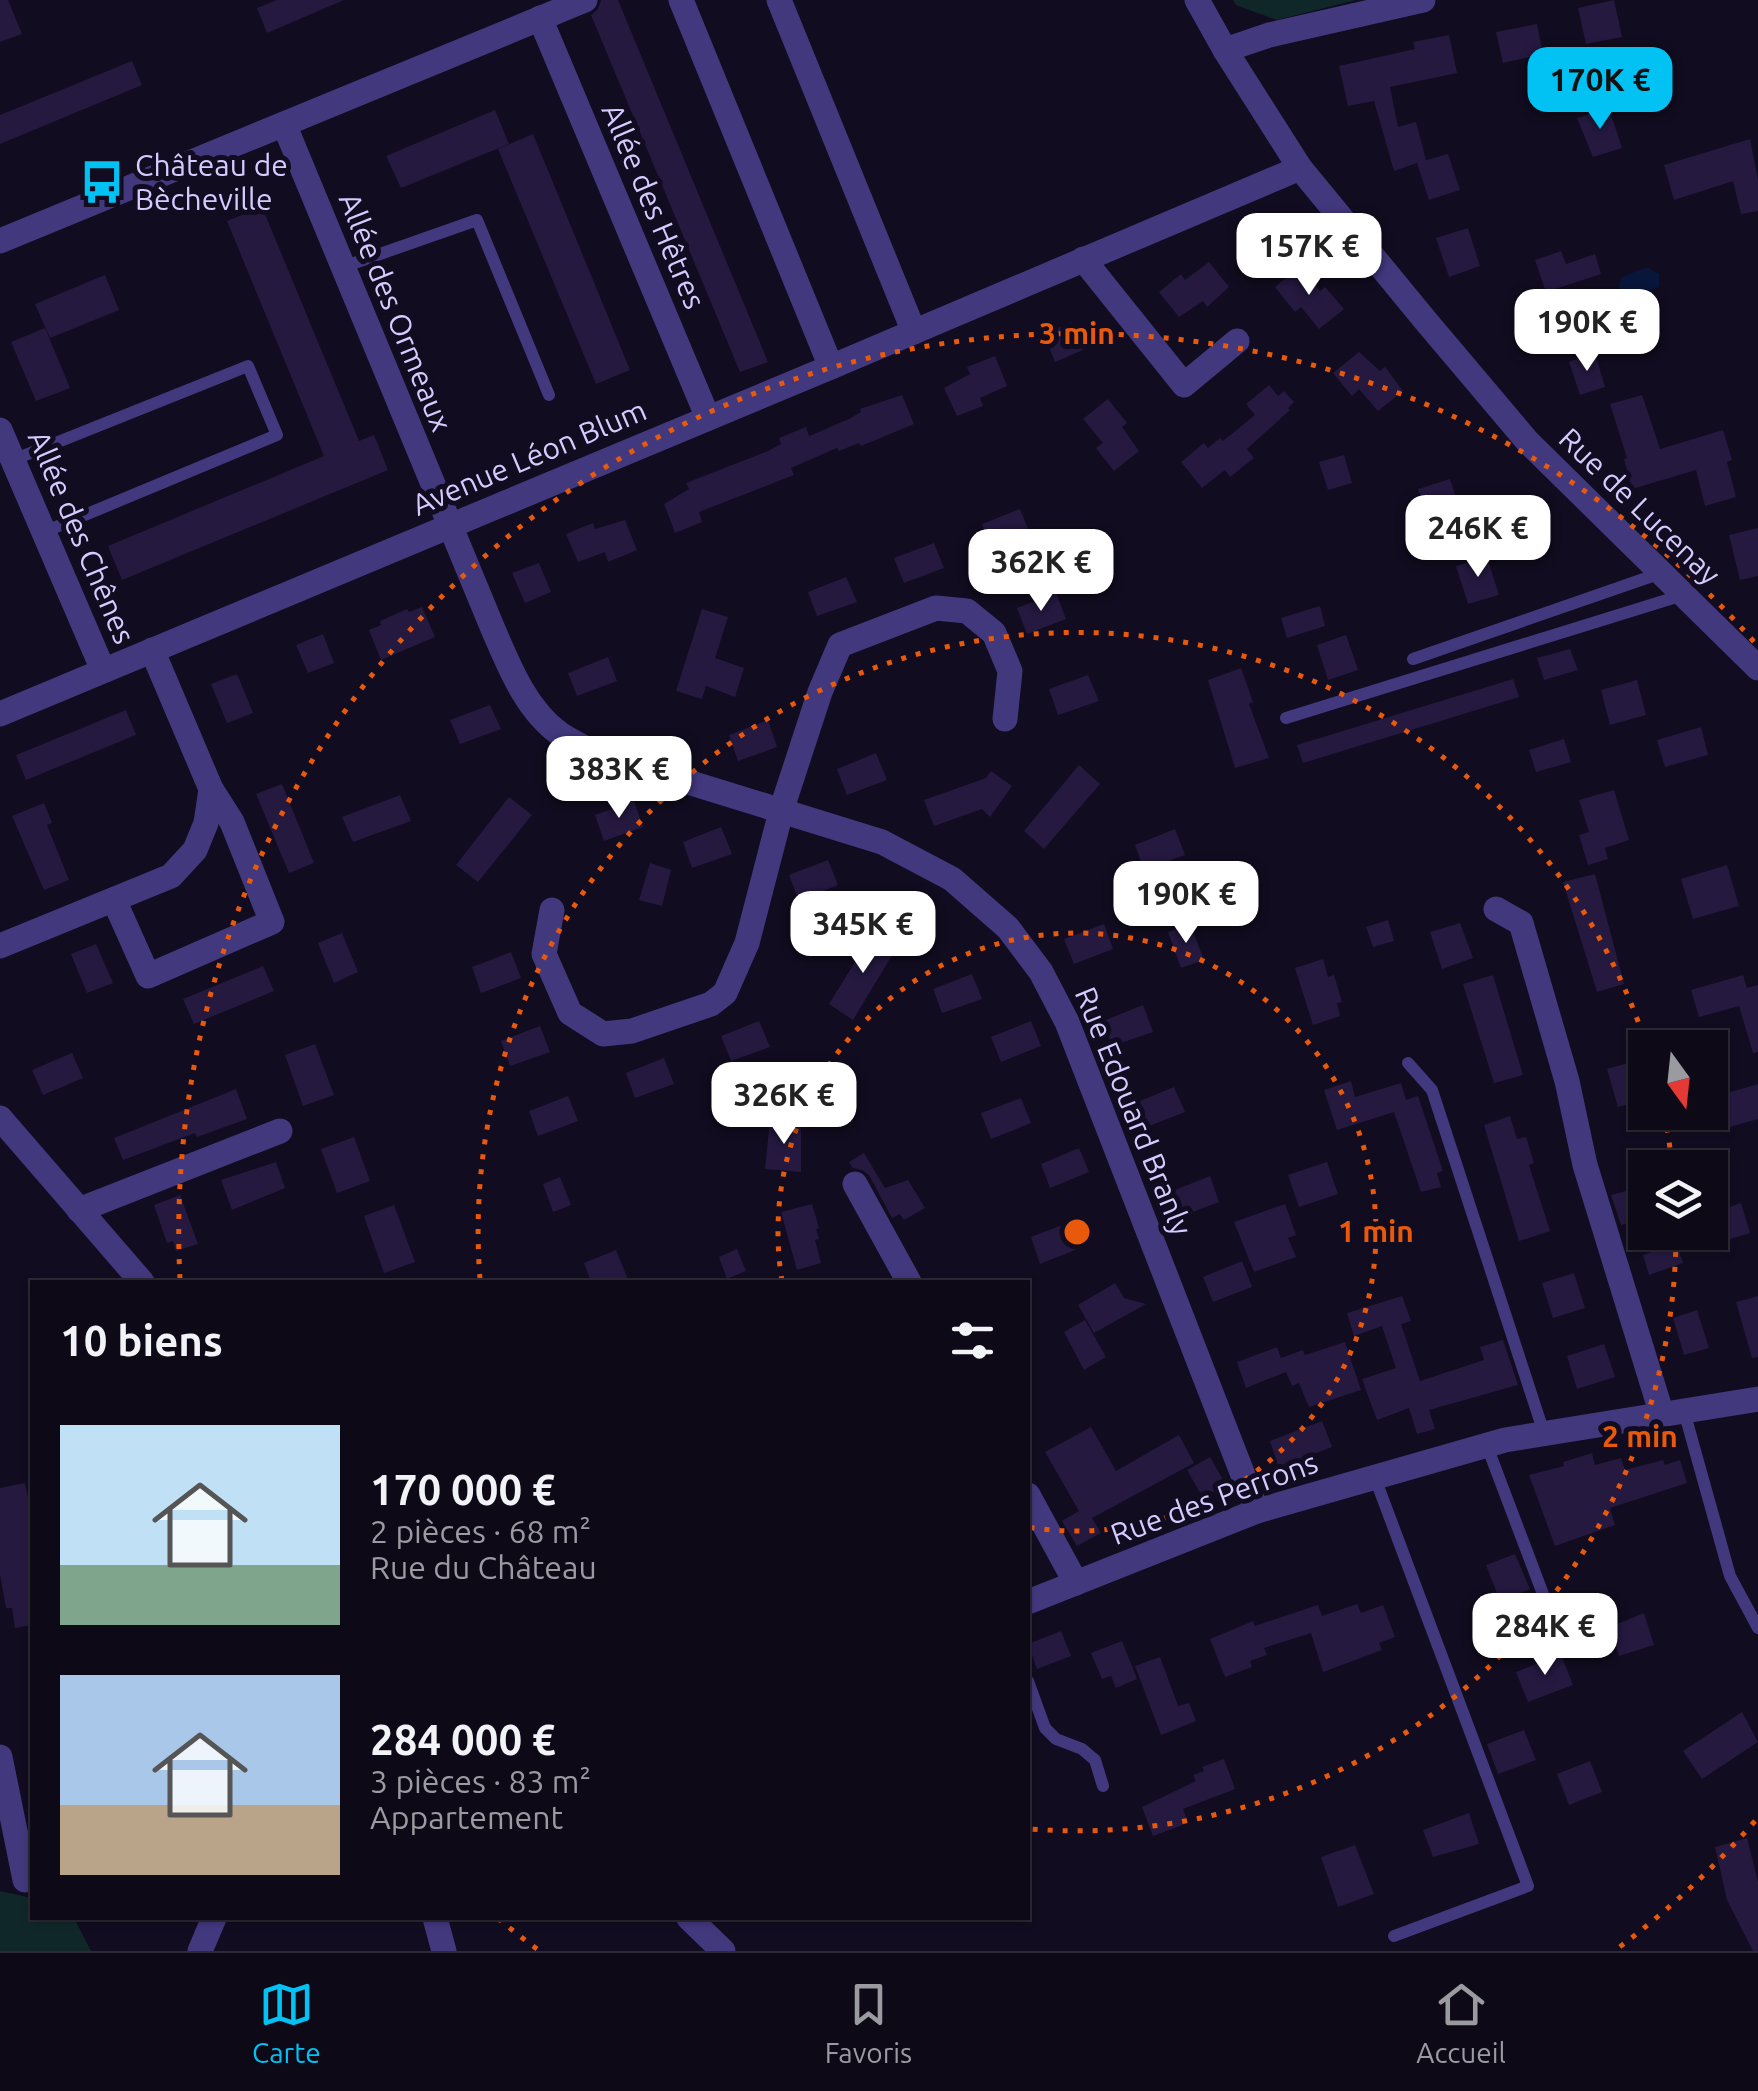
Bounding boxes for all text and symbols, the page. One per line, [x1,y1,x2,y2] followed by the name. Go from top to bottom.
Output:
[1519,47,1681,132] pin: 170K €
[1549,61,1651,97] text: 170K €
[595,98,713,314] street label: Allée des Hêtres
[135,148,288,216] place label: Château de Bècheville
[78,158,126,206] bus stop icon: Château de Bècheville
[333,188,459,436] street label: Allée des Ormeaux
[1228,213,1390,298] pin: 157K €
[1258,227,1360,263] text: 157K €
[1506,289,1668,374] pin: 190K €
[1536,303,1638,339] text: 190K €
[1039,316,1115,350] text: 3 min
[407,392,651,522] street label: Avenue Léon Blum
[1553,421,1727,591] street label: Rue de Lucenay
[22,425,142,649] street label: Allée des Chênes
[1397,495,1559,580] pin: 246K €
[1427,509,1529,545] text: 246K €
[960,529,1122,614] pin: 362K €
[990,543,1092,579] text: 362K €
[538,736,700,821] pin: 383K €
[568,750,670,786] text: 383K €
[1105,861,1267,946] pin: 190K €
[1135,875,1237,911] text: 190K €
[782,891,944,976] pin: 345K €
[812,905,914,941] text: 345K €
[1069,982,1199,1240] street label: Rue Edouard Branly
[1628,1030,1728,1130] north arrow
[1628,1030,1728,1250] map controls
[703,1062,865,1147] pin: 326K €
[733,1076,835,1112] text: 326K €
[1628,1150,1728,1250] button: layers
[1059,1214,1095,1250] centre of rings
[1338,1214,1414,1248] text: 1 min
[945,1313,1000,1368] icon: filters
[60,1317,223,1364] text: 10 biens
[1602,1419,1678,1453] text: 2 min
[1106,1445,1322,1551] street label: Rue des Perrons
[140,1465,260,1585] icon: home
[370,1466,556,1513] text: 170 000 €
[370,1513,591,1549] text: 2 pièces · 68 m²
[370,1549,597,1585] text: Rue du Château
[1464,1593,1626,1678] pin: 284K €
[1494,1607,1596,1643] text: 284K €
[140,1715,260,1835] icon: home
[370,1716,556,1763] text: 284 000 €
[370,1763,591,1799] text: 3 pièces · 83 m²
[370,1799,563,1835] text: Appartement
[252,1977,321,2068] tab: Carte
[825,1977,912,2068] tab: Favoris
[1416,1977,1506,2068] tab: Accueil

